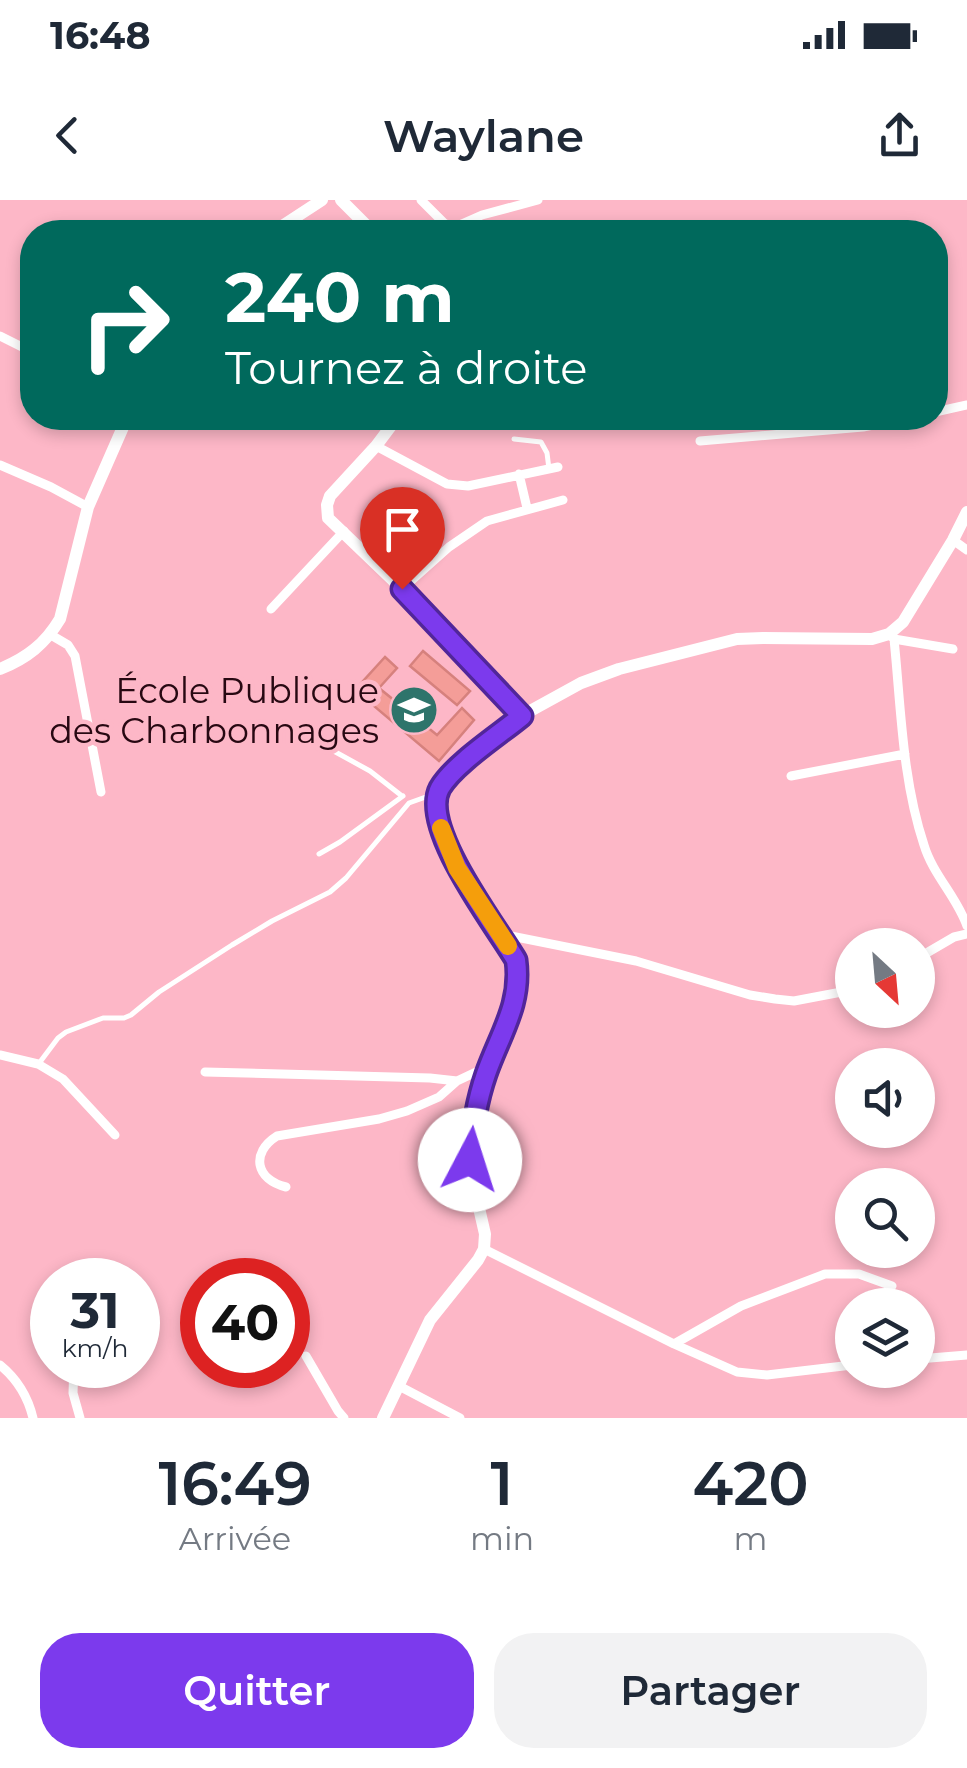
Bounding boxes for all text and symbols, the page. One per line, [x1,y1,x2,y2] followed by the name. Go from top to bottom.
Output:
[50,12,151,59] text: 16:48
[40,108,95,163] icon: back
[383,108,584,163] text: Waylane
[872,108,927,163] icon: share
[225,254,455,340] text: 240 m
[60,260,190,390] icon: right
[225,340,588,395] text: Tournez à droite
[360,487,445,590] pin
[375,502,430,557] icon: arrive
[49,669,379,752] place label: École Publique des Charbonnages
[388,684,440,736] school or university icon: École Publique des Charbonnages
[835,928,935,1028] north arrow
[835,928,935,1388] map controls
[835,1048,935,1148] button: sound
[418,1108,522,1212] position arrow
[835,1168,935,1268] button: search
[180,1258,310,1388] speed limit sign: 40
[70,1280,120,1341] text: 31
[835,1288,935,1388] button: layers
[62,1333,128,1363] text: km/h
[158,1447,312,1520] text: 16:49
[491,1447,513,1520] text: 1
[693,1447,809,1520] text: 420
[179,1519,291,1558] text: Arrivée
[470,1519,534,1558] text: min
[734,1519,768,1558] text: m
[40,1633,474,1748] button: Quitter
[494,1633,927,1748] button: Partager

